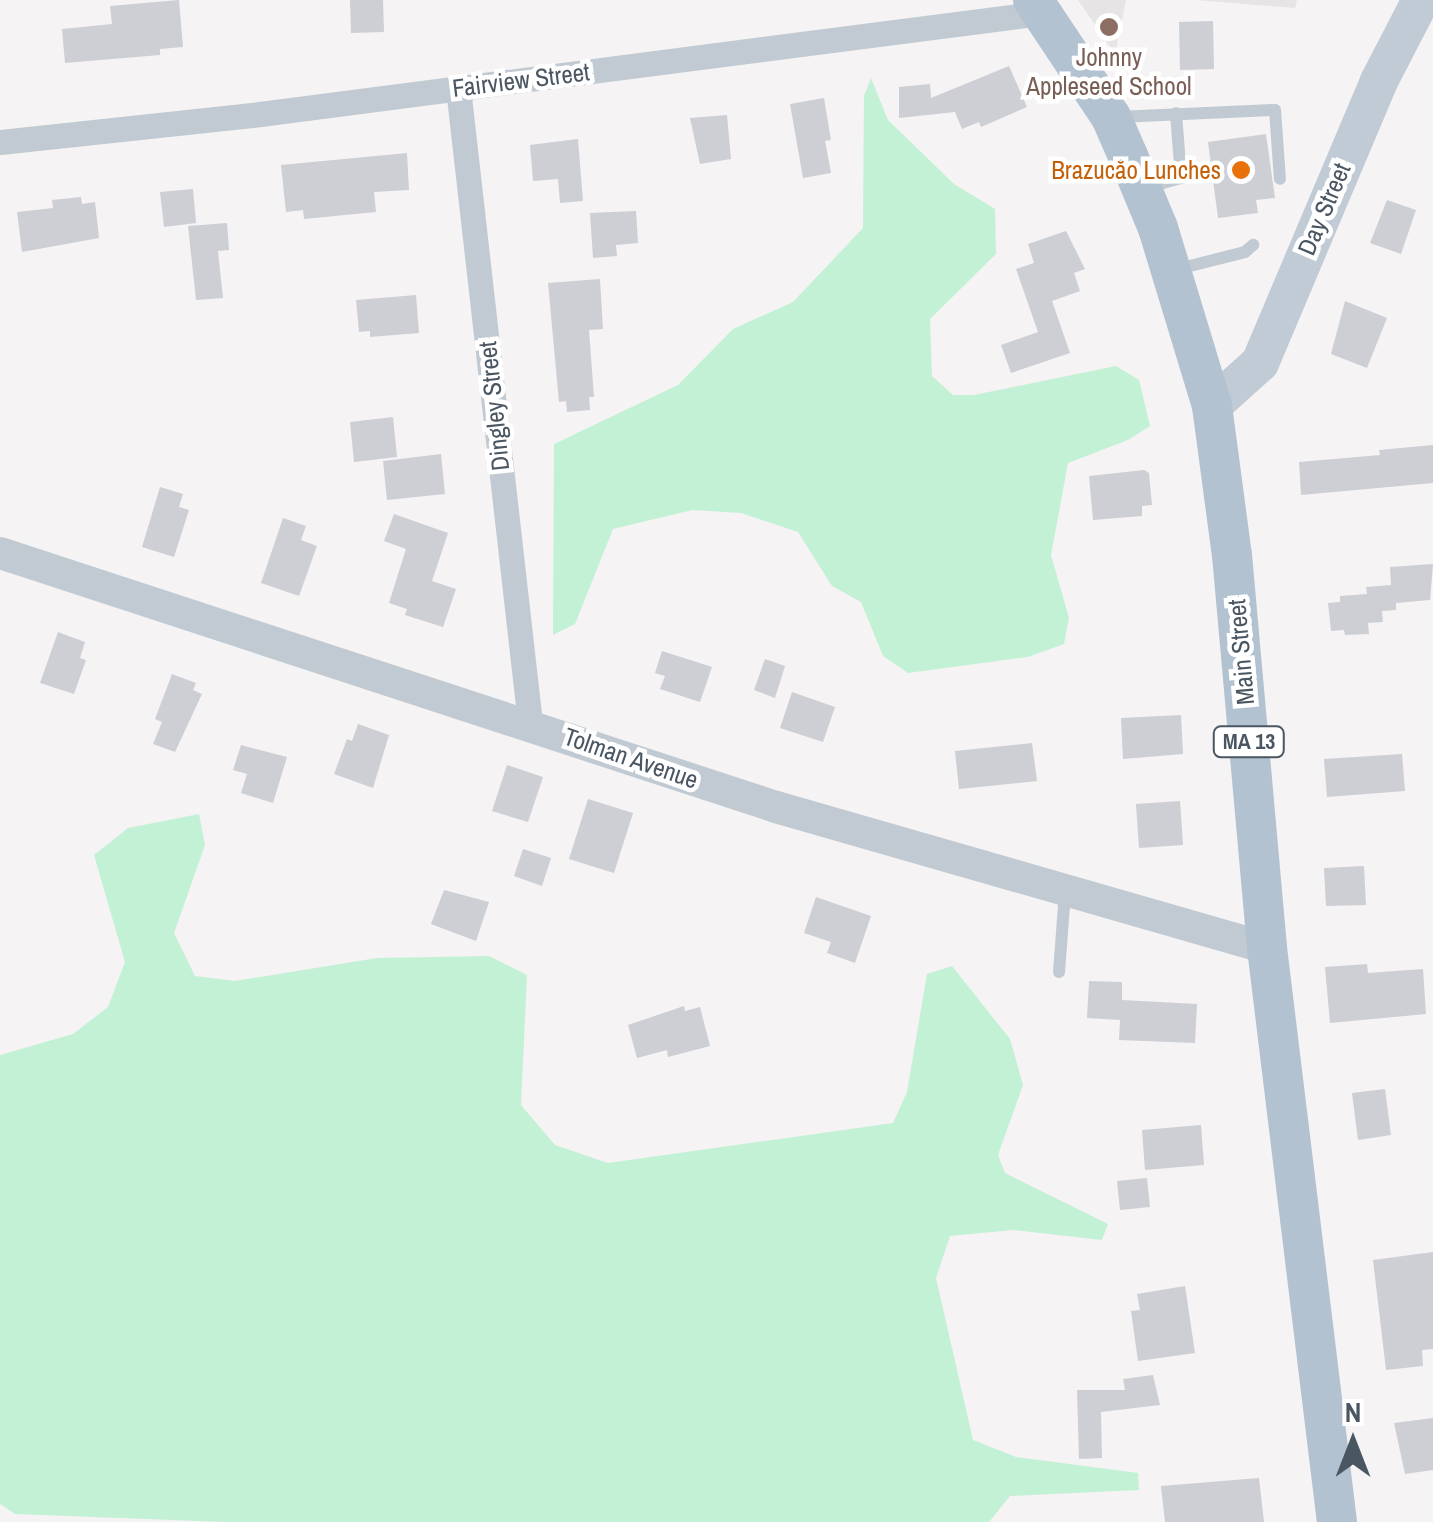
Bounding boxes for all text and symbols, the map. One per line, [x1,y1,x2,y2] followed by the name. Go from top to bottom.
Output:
[1098,16,1120,38] marker: Johnny Appleseed School
[1026,43,1192,102] place label: Johnny Appleseed School
[451,57,591,103] street label: Fairview Street
[1051,155,1221,185] place label: Brazucăo Lunches
[1230,159,1252,181] marker: Brazucăo Lunches
[1291,159,1357,259] street label: Day Street
[472,340,516,472] street label: Dingley Street
[1221,598,1261,706] street label: Main Street
[559,721,703,795] street label: Tolman Avenue
[1212,725,1286,759] road number: MA 13
[1303,1392,1403,1492] north arrow
[1345,1393,1361,1431] text: N

